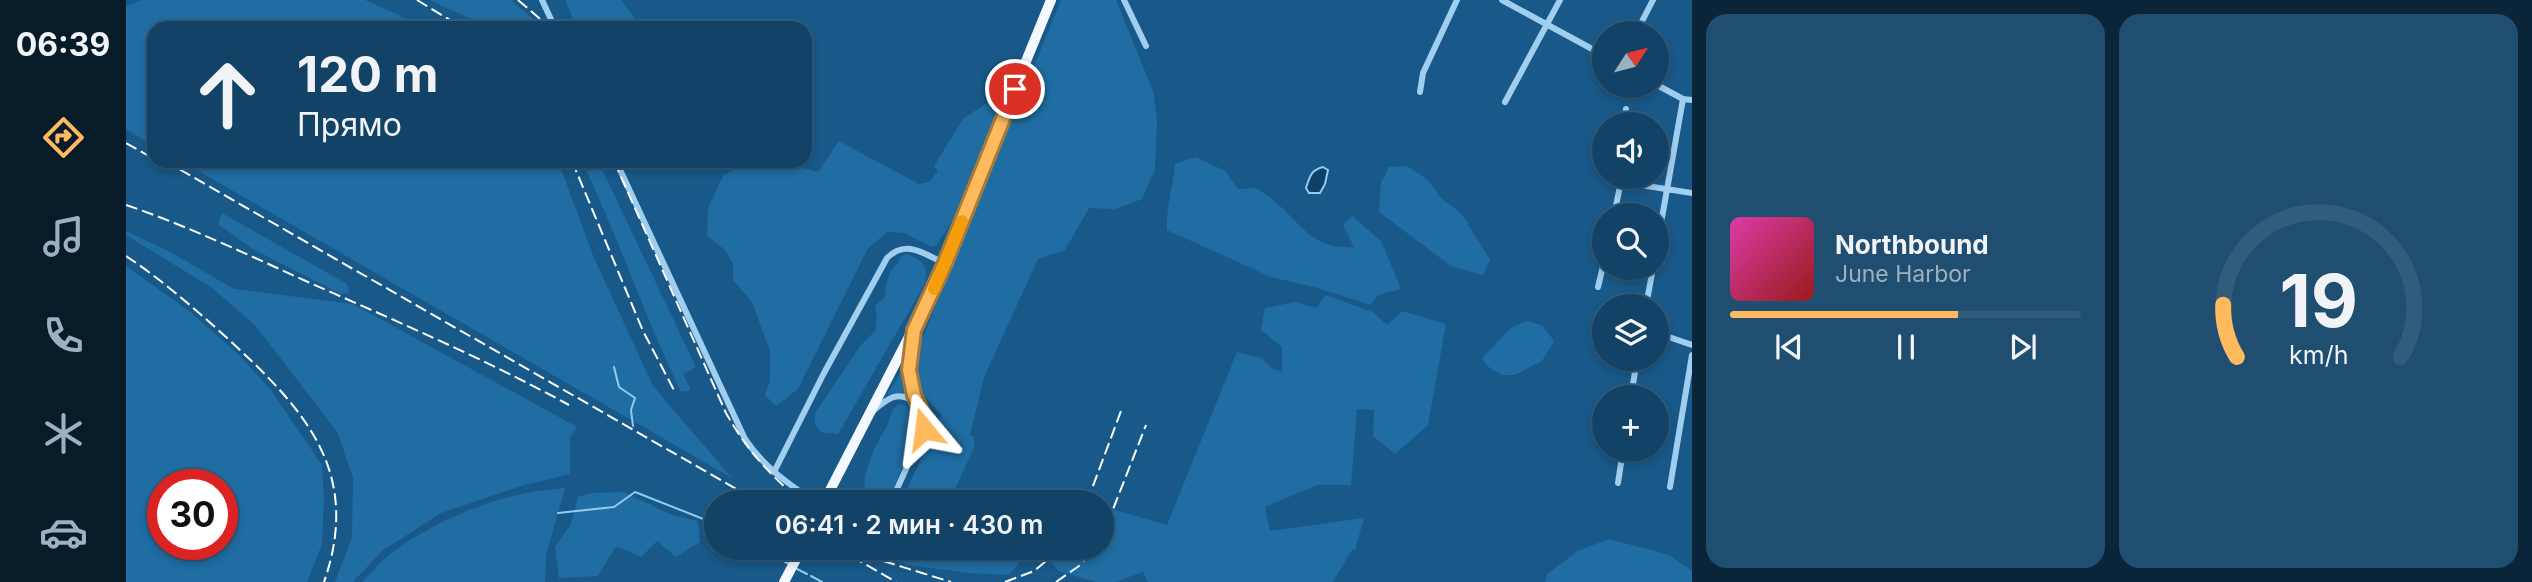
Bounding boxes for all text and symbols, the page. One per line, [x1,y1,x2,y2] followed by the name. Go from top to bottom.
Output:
[1592,21,1670,98] north arrow
[1592,21,1669,462] map controls
[16,25,110,64] text: 06:39
[297,45,438,104] text: 120 m
[182,49,273,140] icon: ahead
[985,59,1045,119] pin
[996,70,1034,108] icon: arrive
[297,105,402,144] text: Прямо
[1592,112,1669,189] button: sound
[39,113,88,162] icon: directions
[1592,203,1669,280] button: search
[39,212,88,261] icon: music
[1835,229,1989,260] text: Northbound
[2279,256,2358,345] text: 19
[1835,260,1971,288] text: June Harbor
[1592,294,1669,371] button: layers
[39,311,88,360] icon: phone
[1770,328,1808,366] icon: previous
[1887,328,1925,366] icon: pause
[2004,328,2042,366] icon: next
[2289,340,2348,370] text: km/h
[1592,385,1669,462] button: +
[887,392,961,466] position arrow
[39,409,88,458] icon: climate
[147,469,238,560] speed limit sign: 30
[39,508,88,557] icon: car
[775,509,1043,540] text: 06:41 · 2 мин · 430 m

